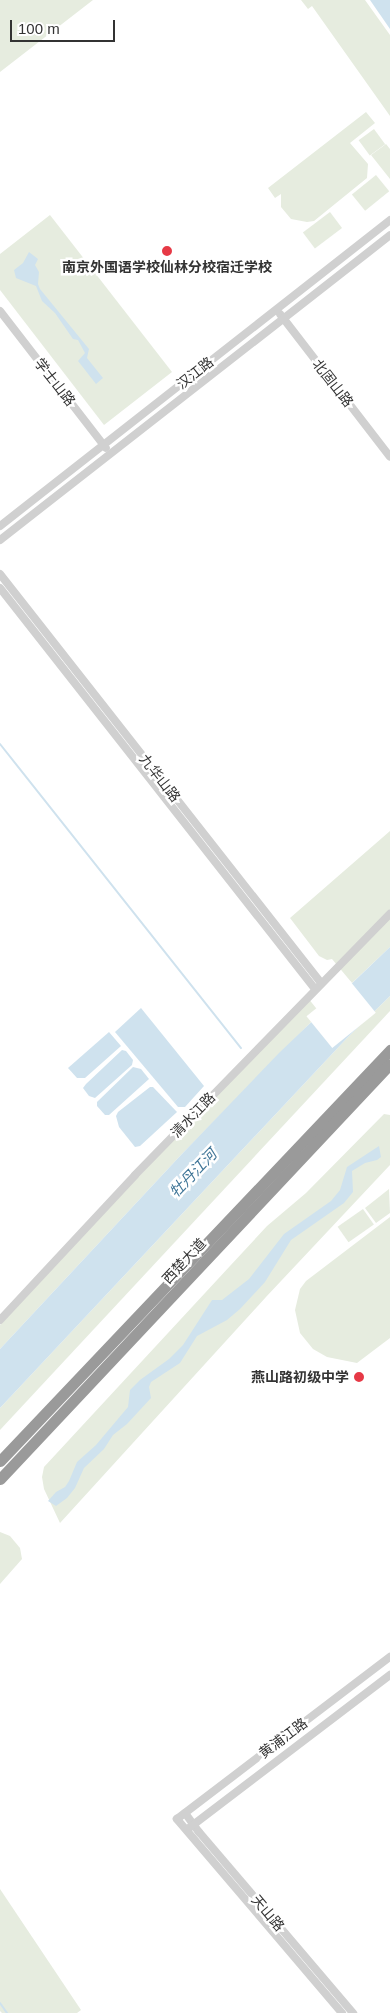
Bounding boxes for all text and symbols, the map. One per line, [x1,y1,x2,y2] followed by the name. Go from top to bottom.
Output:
[12,10,118,42] scale bar
[18,20,60,37] text: 100 m
[161,245,173,257] marker: 南京外国语学校仙林分校宿迁学校
[62,259,272,275] place label: 南京外国语学校仙林分校宿迁学校
[173,353,217,393] street label: 汉江路
[31,355,79,409] street label: 学士山路
[309,356,357,410] street label: 北固山路
[136,751,184,805] street label: 九华山路
[168,1089,218,1141] street label: 清水江路
[166,1145,220,1201] water label: 牡丹江河
[159,1235,209,1287] street label: 西楚大道
[251,1369,349,1385] place label: 燕山路初级中学
[353,1371,365,1383] marker: 燕山路初级中学
[256,1714,310,1762] street label: 黄浦江路
[248,1892,288,1934] street label: 天山路

